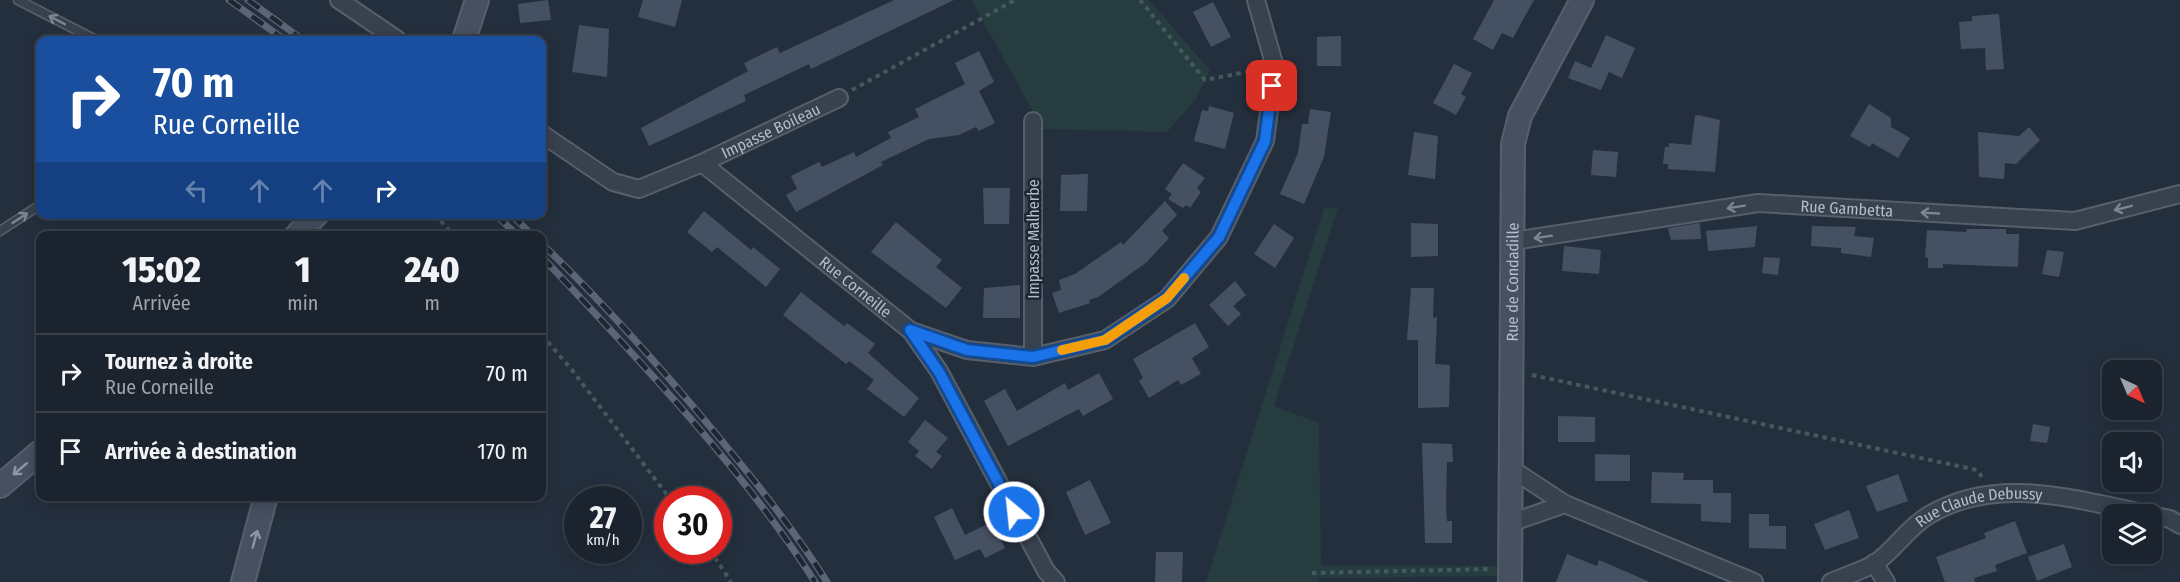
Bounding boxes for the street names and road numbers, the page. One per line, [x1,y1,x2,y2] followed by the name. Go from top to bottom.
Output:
[718,99,823,162] street label: Impasse Boileau
[1024,179,1043,299] street label: Impasse Malherbe
[1800,196,1894,220] street label: Rue Gambetta
[1502,222,1522,342] street label: Rue de Condadille
[816,252,896,321] street label: Rue Corneille
[1911,483,2044,531] street label: Rue Claude Debussy

